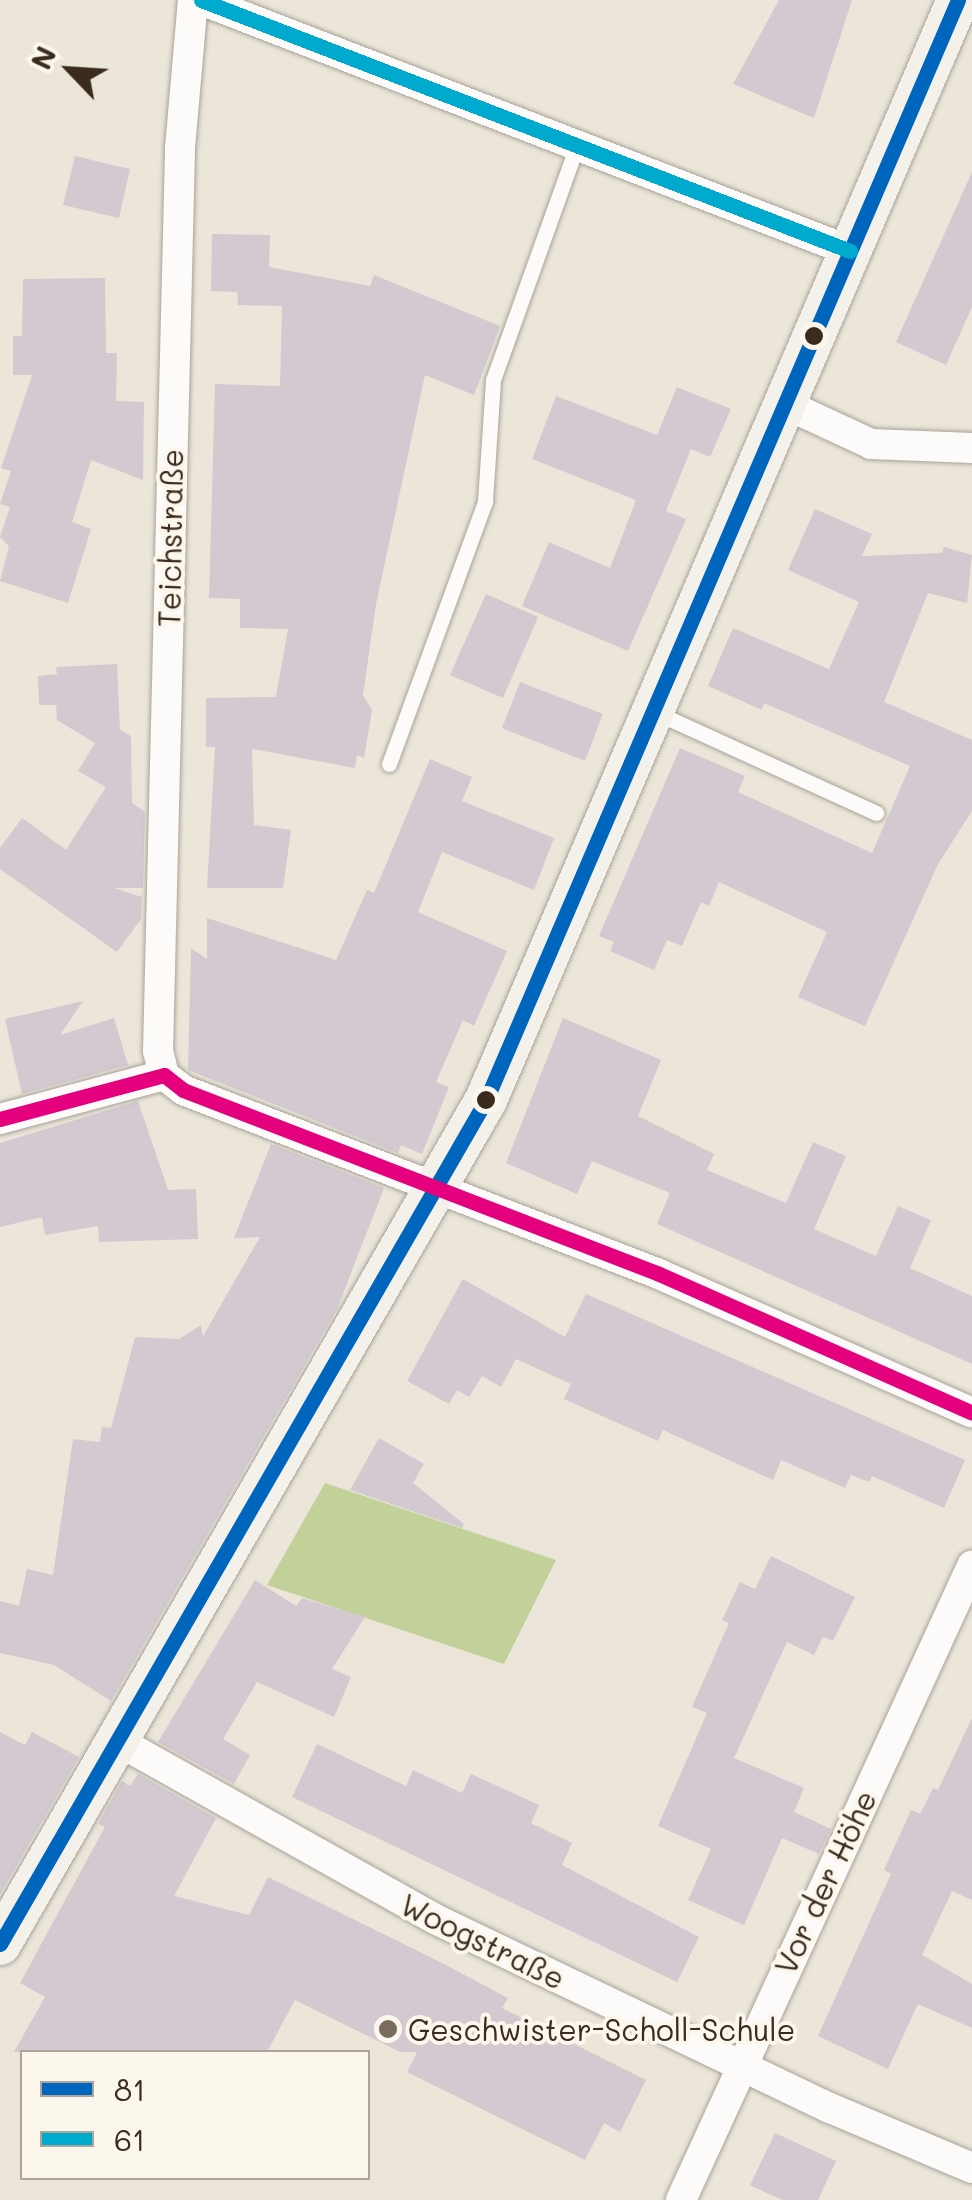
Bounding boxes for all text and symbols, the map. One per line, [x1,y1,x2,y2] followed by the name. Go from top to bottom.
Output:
[20,20,120,120] north arrow
[22,40,64,75] text: N
[804,326,824,346] unlabelled marker
[150,449,190,627] street label: Teichstraße
[476,1090,496,1110] unlabelled marker
[767,1784,883,1980] street label: Vor der Höhe
[395,1886,571,1996] street label: Woogstraße
[408,2011,795,2047] place label: Geschwister-Scholl-Schule
[377,2018,399,2040] marker: Geschwister-Scholl-Schule
[20,2050,370,2180] legend
[114,2069,146,2109] text: 81
[114,2119,146,2159] text: 61

